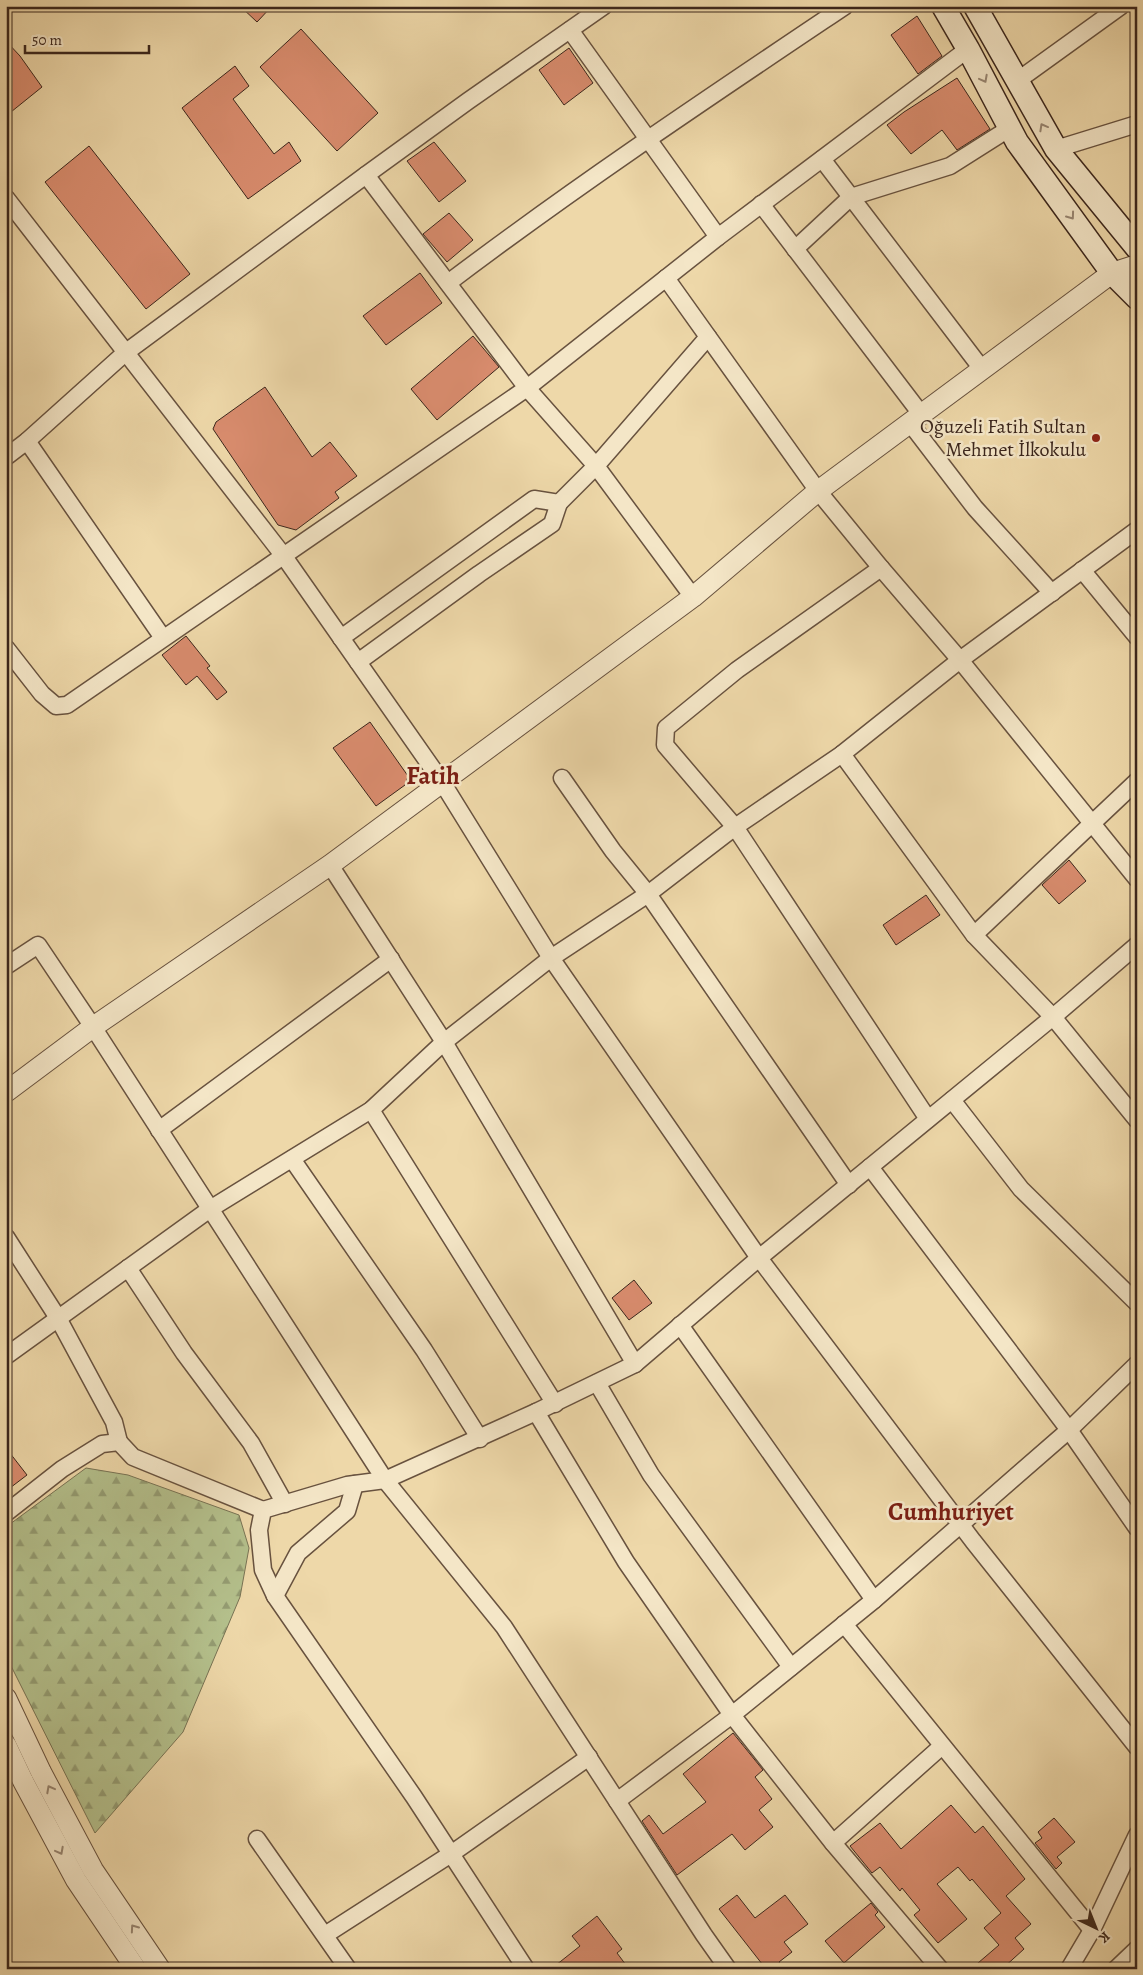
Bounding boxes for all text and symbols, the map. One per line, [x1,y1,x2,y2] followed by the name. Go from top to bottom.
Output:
[25,22,149,54] scale bar
[32,30,62,50] text: 50 m
[978,74,988,83] one-way arrow
[1039,123,1049,132] one-way arrow
[1065,210,1074,220] one-way arrow
[920,413,1086,463] place label: Oğuzeli Fatih Sultan Mehmet İlkokulu
[1090,432,1102,444] marker: Oğuzeli Fatih Sultan Mehmet İlkokulu
[406,759,460,793] district label: Fatih
[888,1495,1015,1529] district label: Cumhuriyet
[46,1785,56,1794] one-way arrow
[54,1846,64,1855] one-way arrow
[1070,1902,1120,1952] north arrow
[131,1924,140,1934] one-way arrow
[1094,1927,1114,1948] text: K

